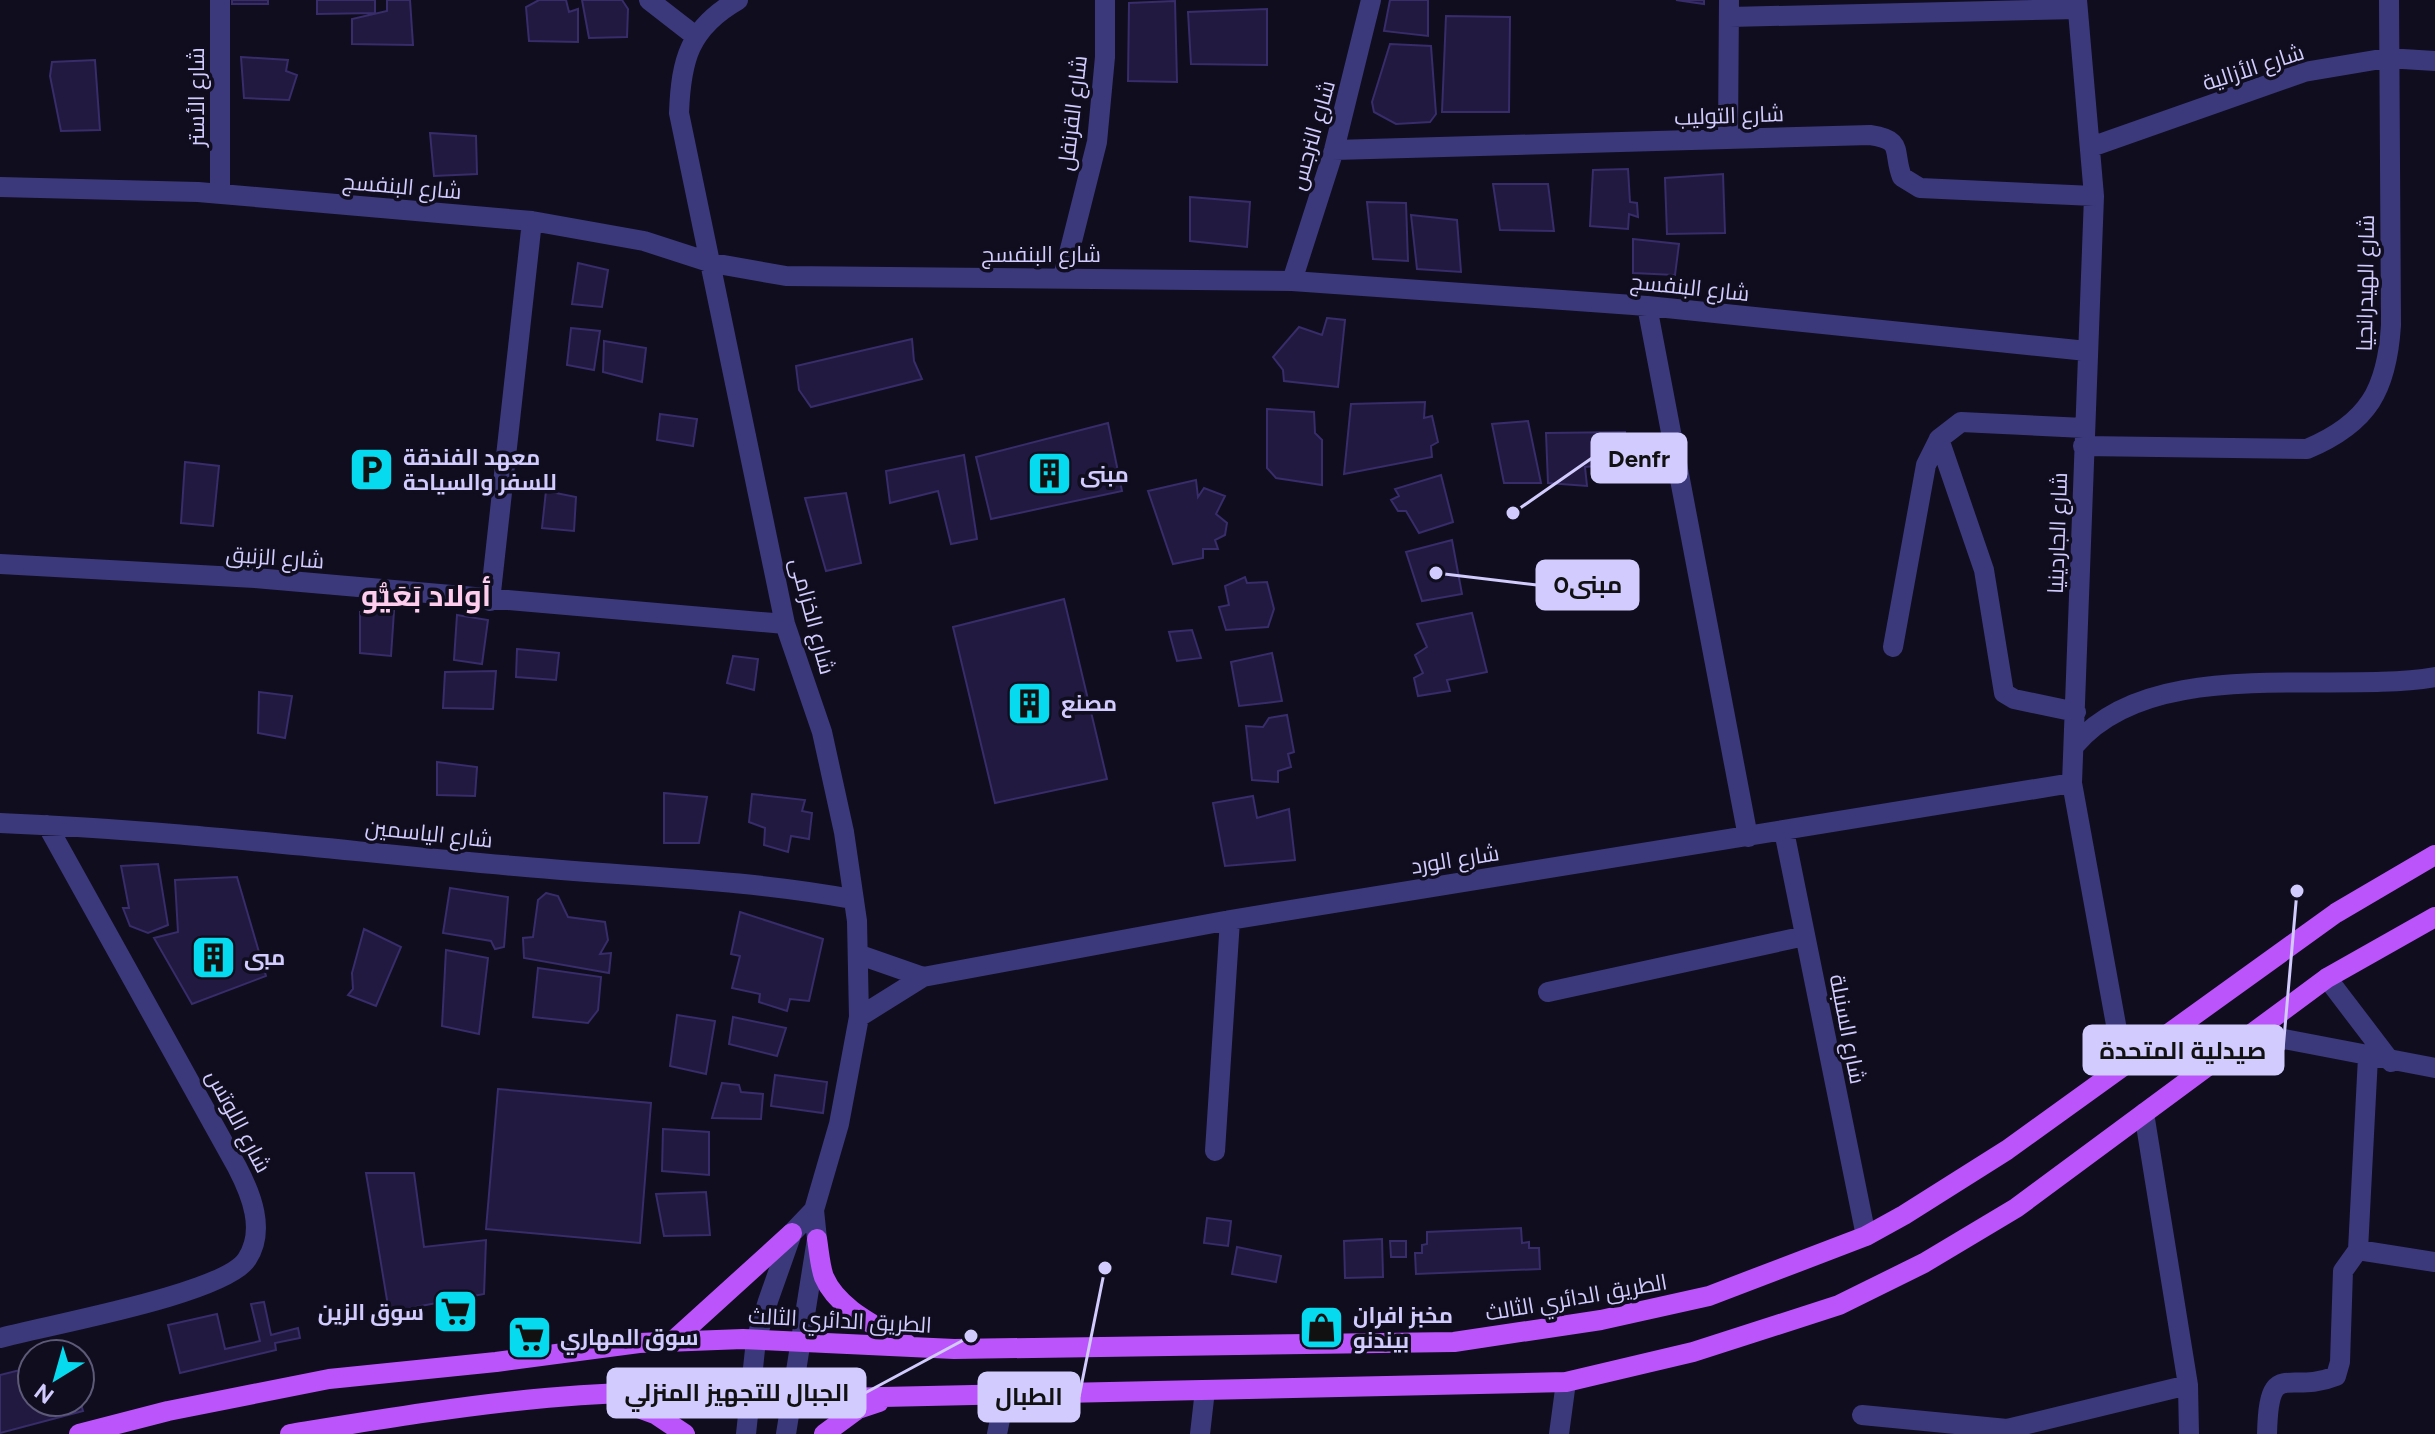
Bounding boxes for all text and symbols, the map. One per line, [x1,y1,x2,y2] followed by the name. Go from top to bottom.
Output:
[2199,38,2308,98] street label: شارع الأزالية
[183,47,211,149] street label: شارع الأستر
[1052,54,1094,172] street label: شارع القرنفل
[1284,77,1342,193] street label: شارع النرجس
[1674,100,1784,132] street label: شارع التوليب
[341,168,463,206] street label: شارع البنفسج
[2351,214,2381,352] street label: شارع الهيدرانجيا
[981,241,1101,269] street label: شارع البنفسج
[1629,268,1751,308] street label: شارع البنفسج
[1592,434,1686,482] callout: Denfr
[403,444,557,496] place label: معهد الفندقة للسفر والسياحة
[1608,444,1670,473] text: Denfr
[348,446,396,494] parking icon: معهد الفندقة للسفر والسياحة
[1025,450,1073,498] building icon: مبنى
[1080,461,1129,488] place label: مبنى
[2042,472,2074,594] street label: شارع الجاردينيا
[225,541,325,575] street label: شارع الزنبق
[783,555,841,678] street label: شارع الخزامى
[1537,561,1638,609] callout: مبنى0
[1554,570,1622,599] text: مبنى0
[361,576,491,614] district label: أولاد بَعَيُّو
[1006,679,1054,727] building icon: مصنع
[1061,690,1117,718] place label: مصنع
[364,813,494,855] street label: شارع الياسمين
[1409,839,1501,881] street label: شارع الورد
[189,933,237,981] building icon: مبى
[244,944,285,971] place label: مبى
[1823,972,1871,1087] street label: شارع السنبلة
[2084,1026,2283,1074] callout: صيدلية المتحدة
[2100,1036,2266,1065] text: صيدلية المتحدة
[199,1065,277,1178] street label: شارع اللوتس
[1483,1268,1670,1330] street label: الطريق الدائري الثالث
[431,1288,479,1336] supermarket icon: سوق الزين
[318,1299,424,1326] place label: سوق الزين
[747,1302,933,1342] street label: الطريق الدائري الثالث
[1353,1302,1453,1354] place label: مخبز افران بيندنو
[1298,1304,1346,1352] shop icon: مخبز افران بيندنو
[505,1313,553,1361] supermarket icon: سوق المهاري
[560,1324,699,1355] place label: سوق المهاري
[16,1338,96,1418] north arrow
[608,1369,865,1417] callout: الجبال للتجهيز المنزلي
[979,1373,1079,1421] callout: الطبال
[29,1378,59,1409] text: N
[625,1378,849,1412] text: الجبال للتجهيز المنزلي
[995,1382,1063,1411] text: الطبال

